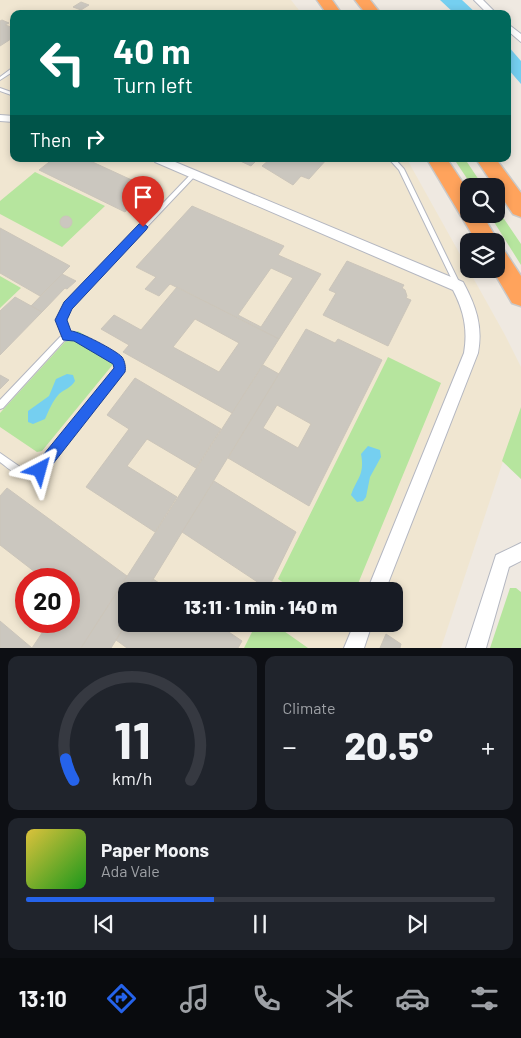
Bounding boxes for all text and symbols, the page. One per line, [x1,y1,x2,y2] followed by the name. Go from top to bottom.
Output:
[113,29,190,71] text: 40 m
[30,30,95,95] icon: left
[113,71,193,97] text: Turn left
[81,125,109,153] icon: right
[30,128,71,151] text: Then
[122,176,164,227] pin
[460,178,505,278] map controls
[460,178,505,223] button: search
[129,183,157,211] icon: arrive
[460,233,505,278] button: layers
[13,443,65,495] position arrow
[15,568,80,633] speed limit sign: 20
[184,595,337,618] text: 13:11 · 1 min · 140 m
[283,698,335,717] text: Climate
[114,707,151,769] text: 11
[345,722,433,768] text: 20.5°
[283,729,297,763] text: −
[481,729,495,763] text: +
[112,767,152,789] text: km/h
[101,838,209,861] text: Paper Moons
[101,861,160,880] text: Ada Vale
[90,910,118,938] icon: previous
[246,910,274,938] icon: pause
[403,910,431,938] icon: next
[104,981,139,1016] icon: directions
[177,981,212,1016] icon: music
[249,981,284,1016] icon: phone
[322,981,357,1016] icon: climate
[395,981,430,1016] icon: car
[467,981,502,1016] icon: filters
[19,985,67,1011] text: 13:10

